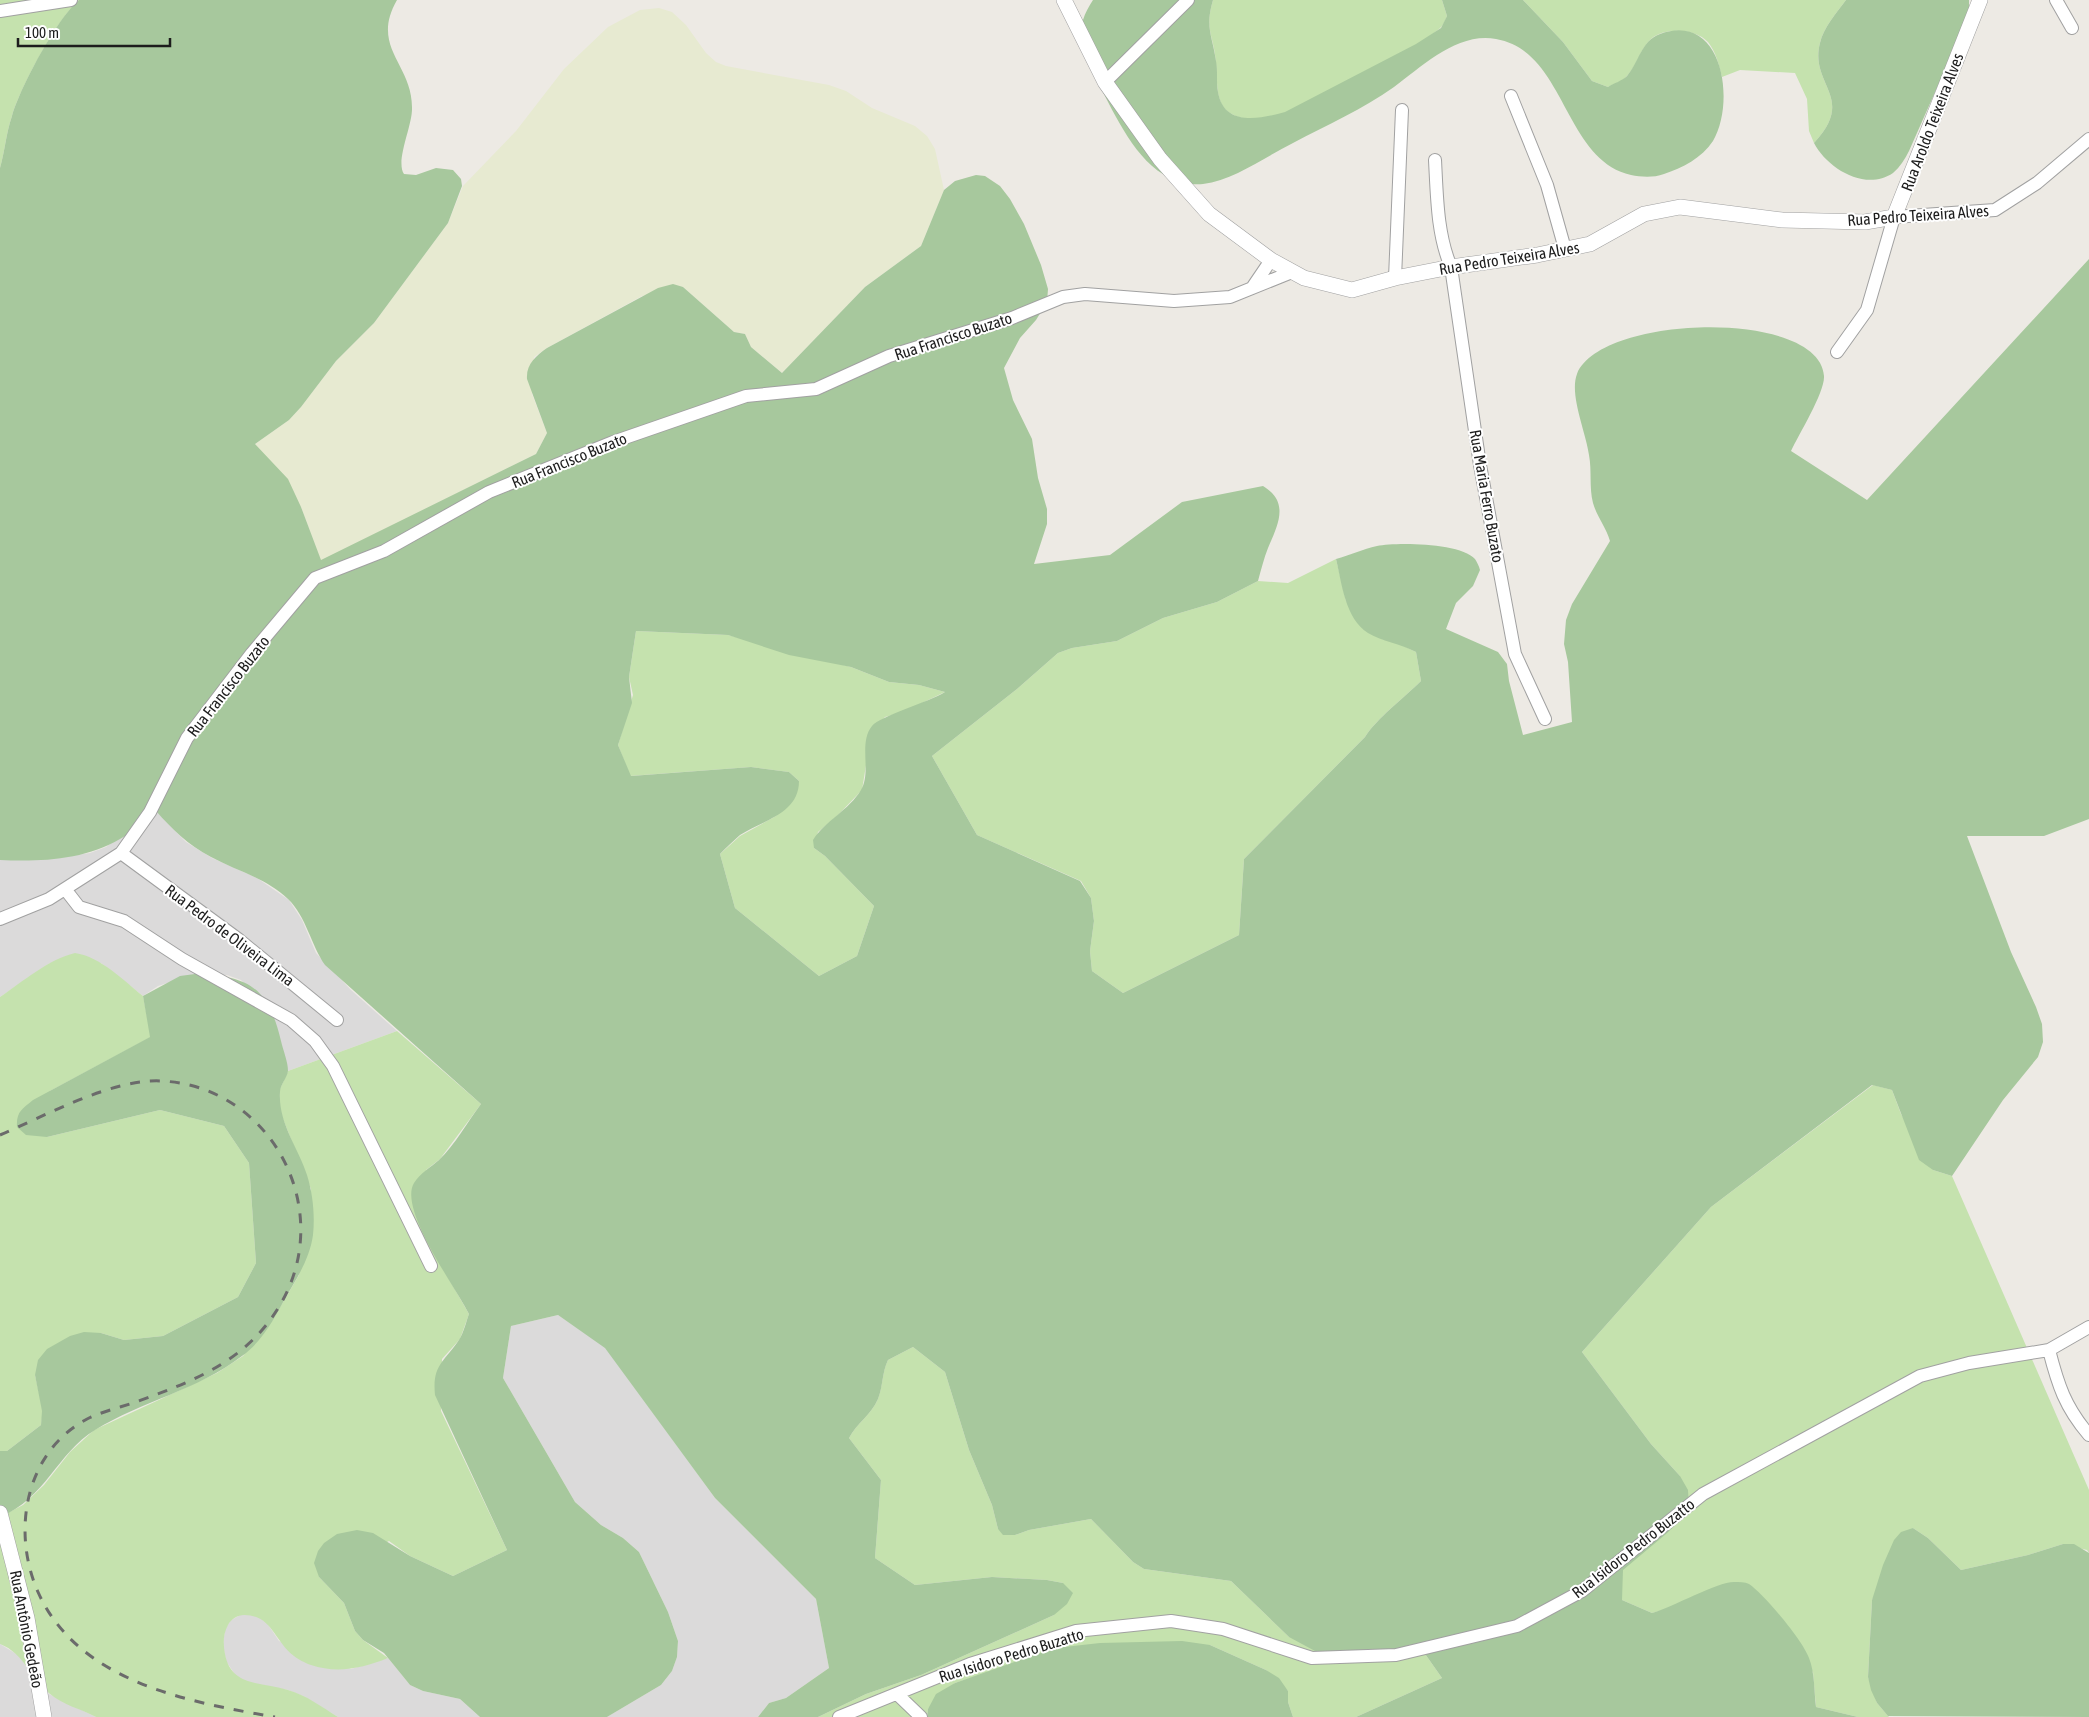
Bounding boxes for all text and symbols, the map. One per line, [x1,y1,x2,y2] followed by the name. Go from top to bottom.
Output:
[18,15,170,47] scale bar
[25,24,59,41] text: 100 m
[1897,50,1967,194] street label: Rua Aroldo Teixeira Alves
[1847,201,1990,229] street label: Rua Pedro Teixeira Alves
[1438,238,1581,278] street label: Rua Pedro Teixeira Alves
[892,309,1014,363] street label: Rua Francisco Buzato
[1466,428,1508,564] street label: Rua Maria Ferro Buzato
[509,429,629,491] street label: Rua Francisco Buzato
[183,632,273,740] street label: Rua Francisco Buzato
[162,881,298,989] street label: Rua Pedro de Oliveira Lima
[1568,1495,1698,1601] street label: Rua Isidoro Pedro Buzatto
[7,1569,47,1689] street label: Rua Antônio Gedeão
[937,1624,1085,1686] street label: Rua Isidoro Pedro Buzatto

